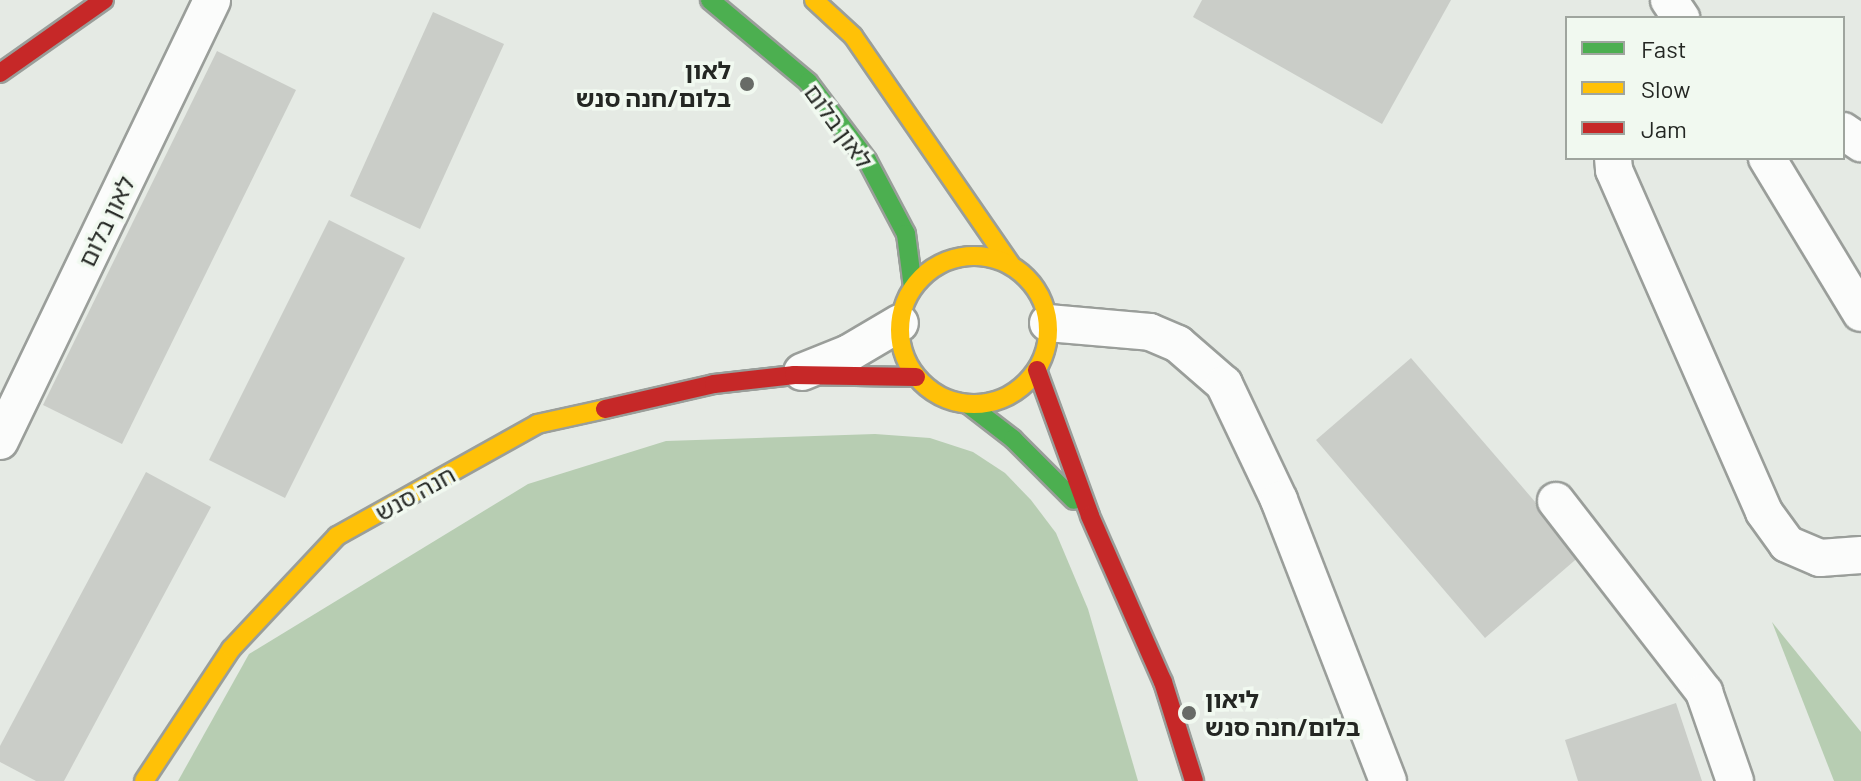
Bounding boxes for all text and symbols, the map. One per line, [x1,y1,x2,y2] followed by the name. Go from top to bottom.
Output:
[1565,16,1845,160] legend
[1641,34,1686,63] text: Fast
[576,56,731,112] place label: לאון בלום/חנה סנש
[1641,74,1690,103] text: Slow
[738,75,756,93] marker: לאון בלום/חנה סנש
[799,78,879,174] street label: לאון בלום
[1641,114,1687,143] text: Jam
[72,171,140,271] street label: לאון בלום
[370,459,460,527] street label: חנה סנש
[1205,685,1360,741] place label: ליאון בלום/חנה סנש
[1180,704,1198,722] marker: ליאון בלום/חנה סנש

